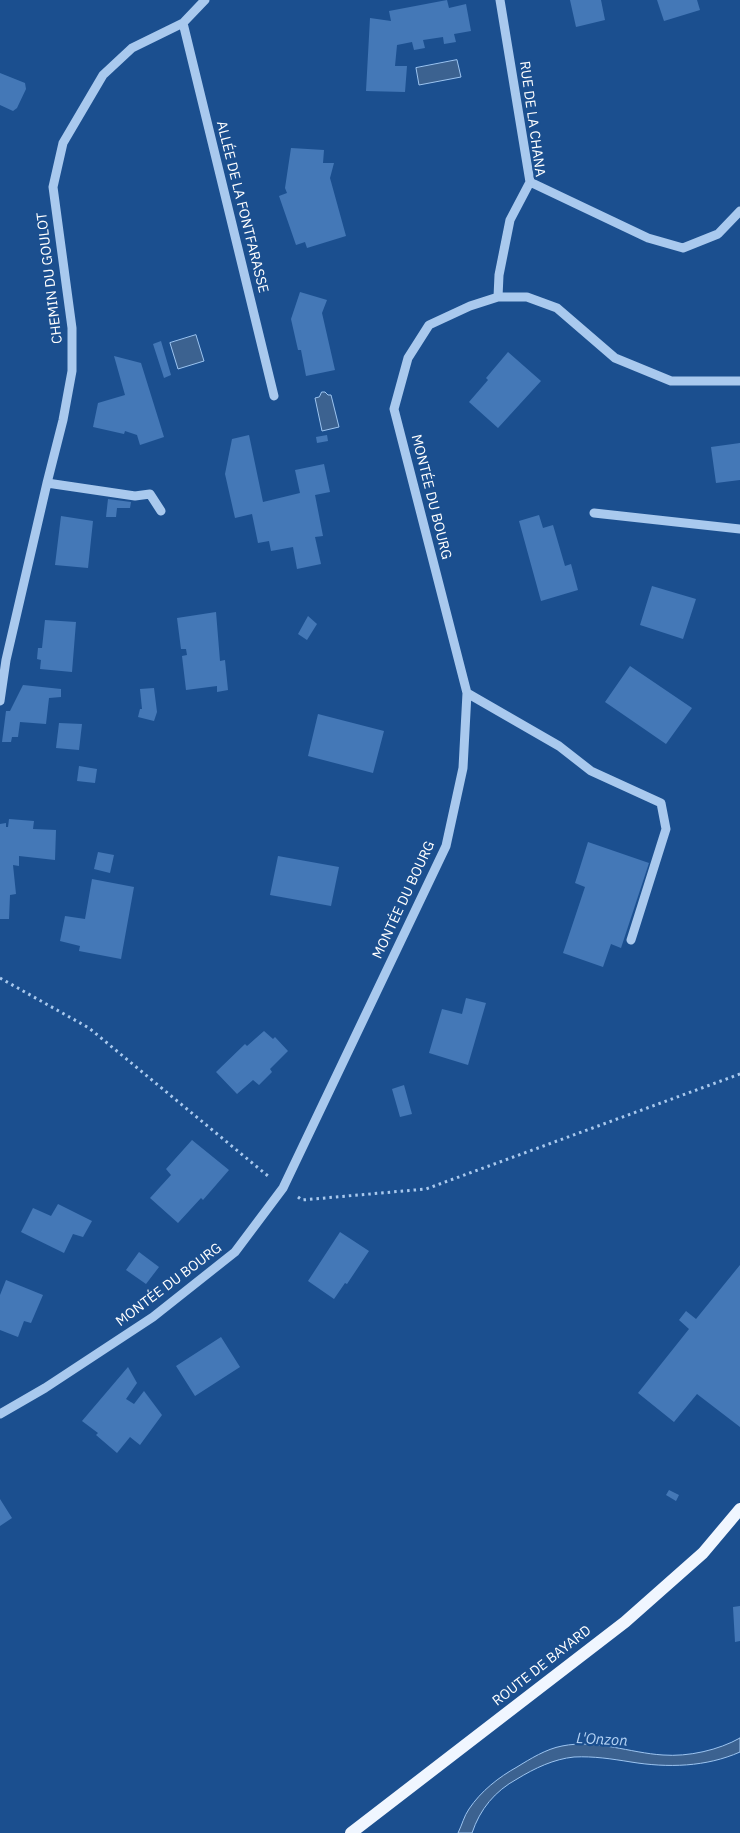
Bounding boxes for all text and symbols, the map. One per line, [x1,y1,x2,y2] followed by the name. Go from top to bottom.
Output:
[516,60,548,178] street label: RUE DE LA CHANA
[212,119,272,295] street label: ALLÉE DE LA FONTFARASSE
[34,211,66,345] street label: CHEMIN DU GOULOT
[407,433,455,561] street label: MONTÉE DU BOURG
[369,838,439,962] street label: MONTÉE DU BOURG
[113,1240,225,1330] street label: MONTÉE DU BOURG
[489,1622,595,1710] street label: ROUTE DE BAYARD
[576,1730,628,1750] water label: L'Onzon

